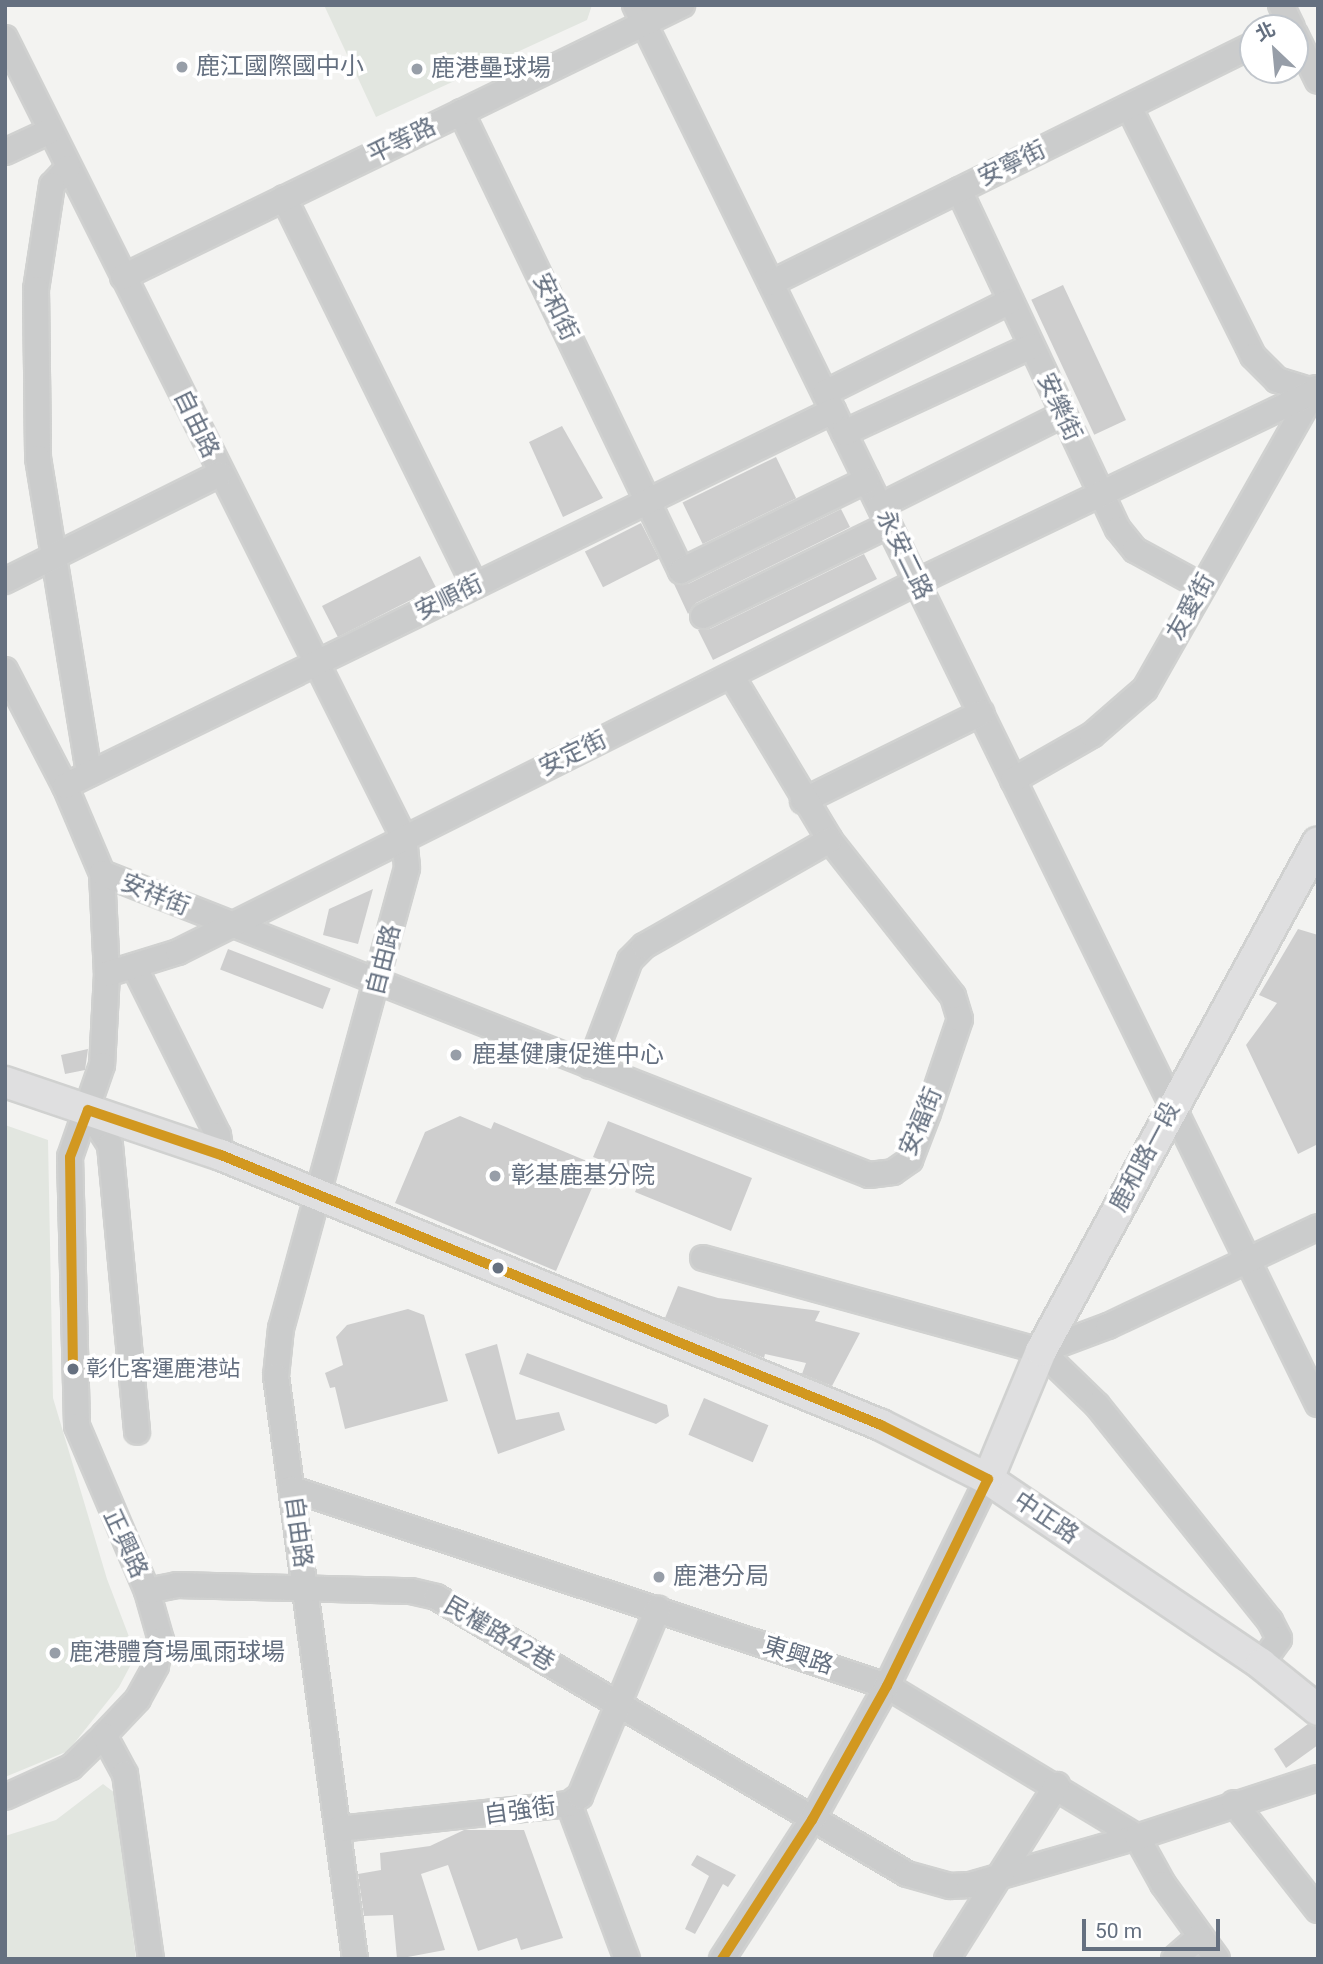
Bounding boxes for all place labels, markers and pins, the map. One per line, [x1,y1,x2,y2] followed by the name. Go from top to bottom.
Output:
[196,53,364,81] place label: 鹿江國際國中小
[431,55,551,83] place label: 鹿港壘球場
[174,59,190,75] marker: 鹿江國際國中小
[409,61,425,77] marker: 鹿港壘球場
[472,1041,664,1069] place label: 鹿基健康促進中心
[446,1045,466,1065] marker: 鹿基健康促進中心
[511,1162,655,1190] place label: 彰基鹿基分院
[485,1166,505,1186] marker: 彰基鹿基分院
[491,1261,505,1275] unlabelled marker
[86,1356,240,1382] place label: 彰化客運鹿港站
[66,1362,80,1376] marker: 彰化客運鹿港站
[673,1563,769,1591] place label: 鹿港分局
[651,1569,667,1585] marker: 鹿港分局
[69,1639,285,1667] place label: 鹿港體育場風雨球場
[47,1645,63,1661] marker: 鹿港體育場風雨球場

